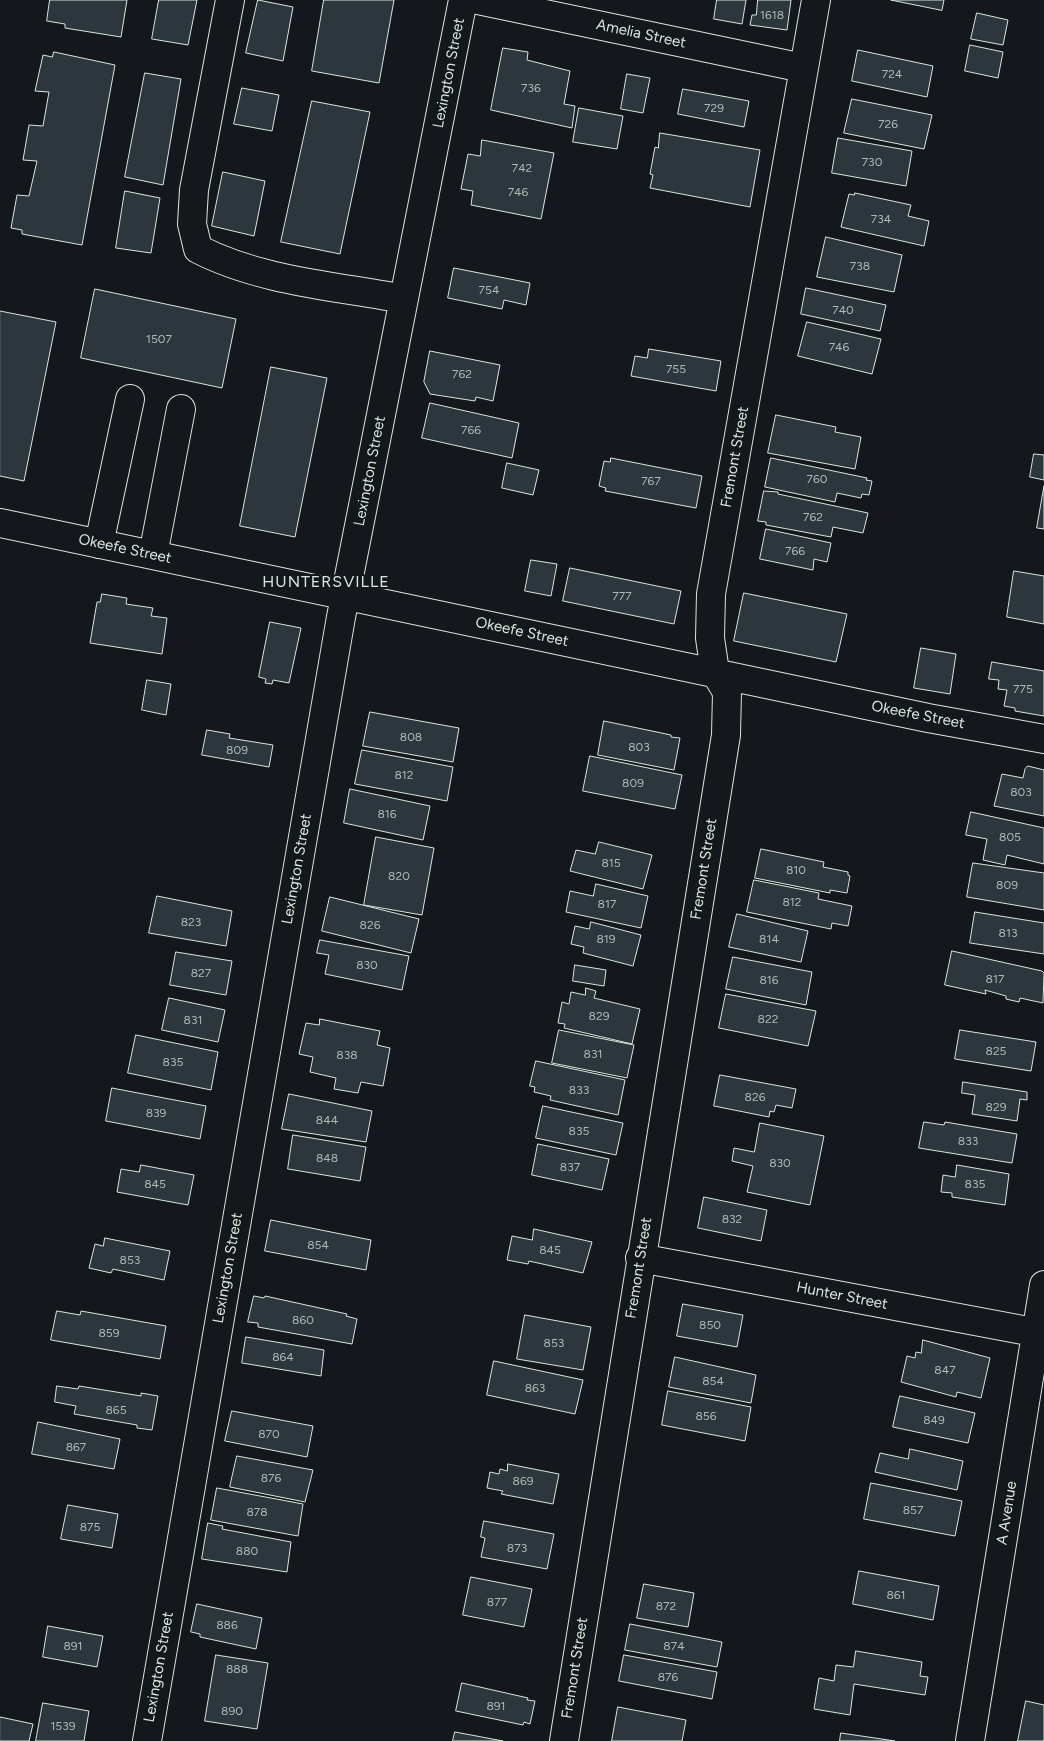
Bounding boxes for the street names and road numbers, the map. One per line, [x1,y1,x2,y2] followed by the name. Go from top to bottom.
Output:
[429,16,469,130] street label: Lexington Street
[595,16,687,52] street label: Amelia Street
[717,405,753,509] street label: Fremont Street
[350,414,390,528] street label: Lexington Street
[77,530,173,568] street label: Okeefe Street
[474,613,570,651] street label: Okeefe Street
[870,697,966,733] street label: Okeefe Street
[278,812,316,926] street label: Lexington Street
[687,817,721,921] street label: Fremont Street
[209,1211,247,1325] street label: Lexington Street
[622,1216,656,1320] street label: Fremont Street
[795,1278,889,1314] street label: Hunter Street
[993,1480,1021,1546] street label: A Avenue
[140,1610,178,1724] street label: Lexington Street
[558,1616,592,1720] street label: Fremont Street

